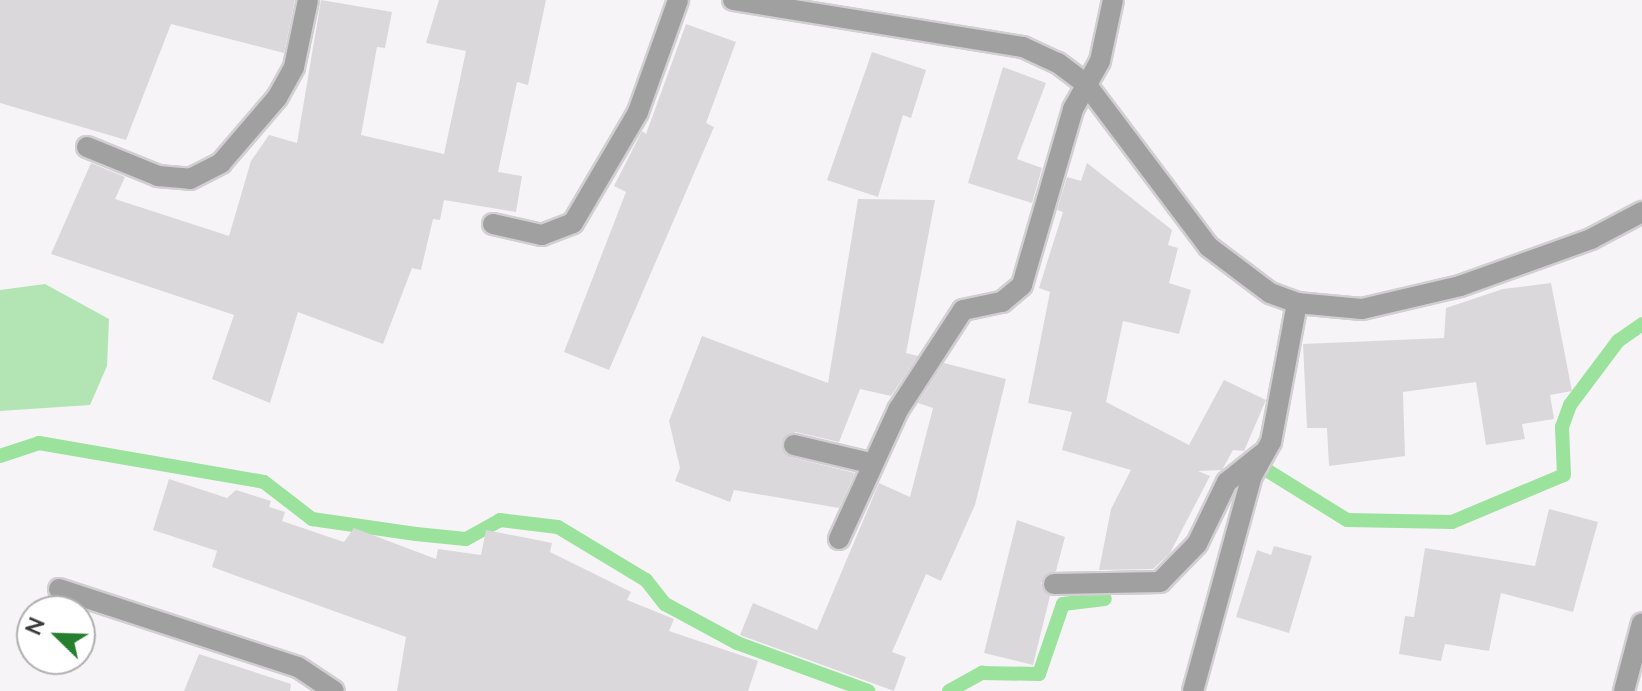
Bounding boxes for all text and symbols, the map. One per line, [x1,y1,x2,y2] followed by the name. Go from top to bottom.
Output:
[16,595,96,675] north arrow
[19,613,53,640] text: N

